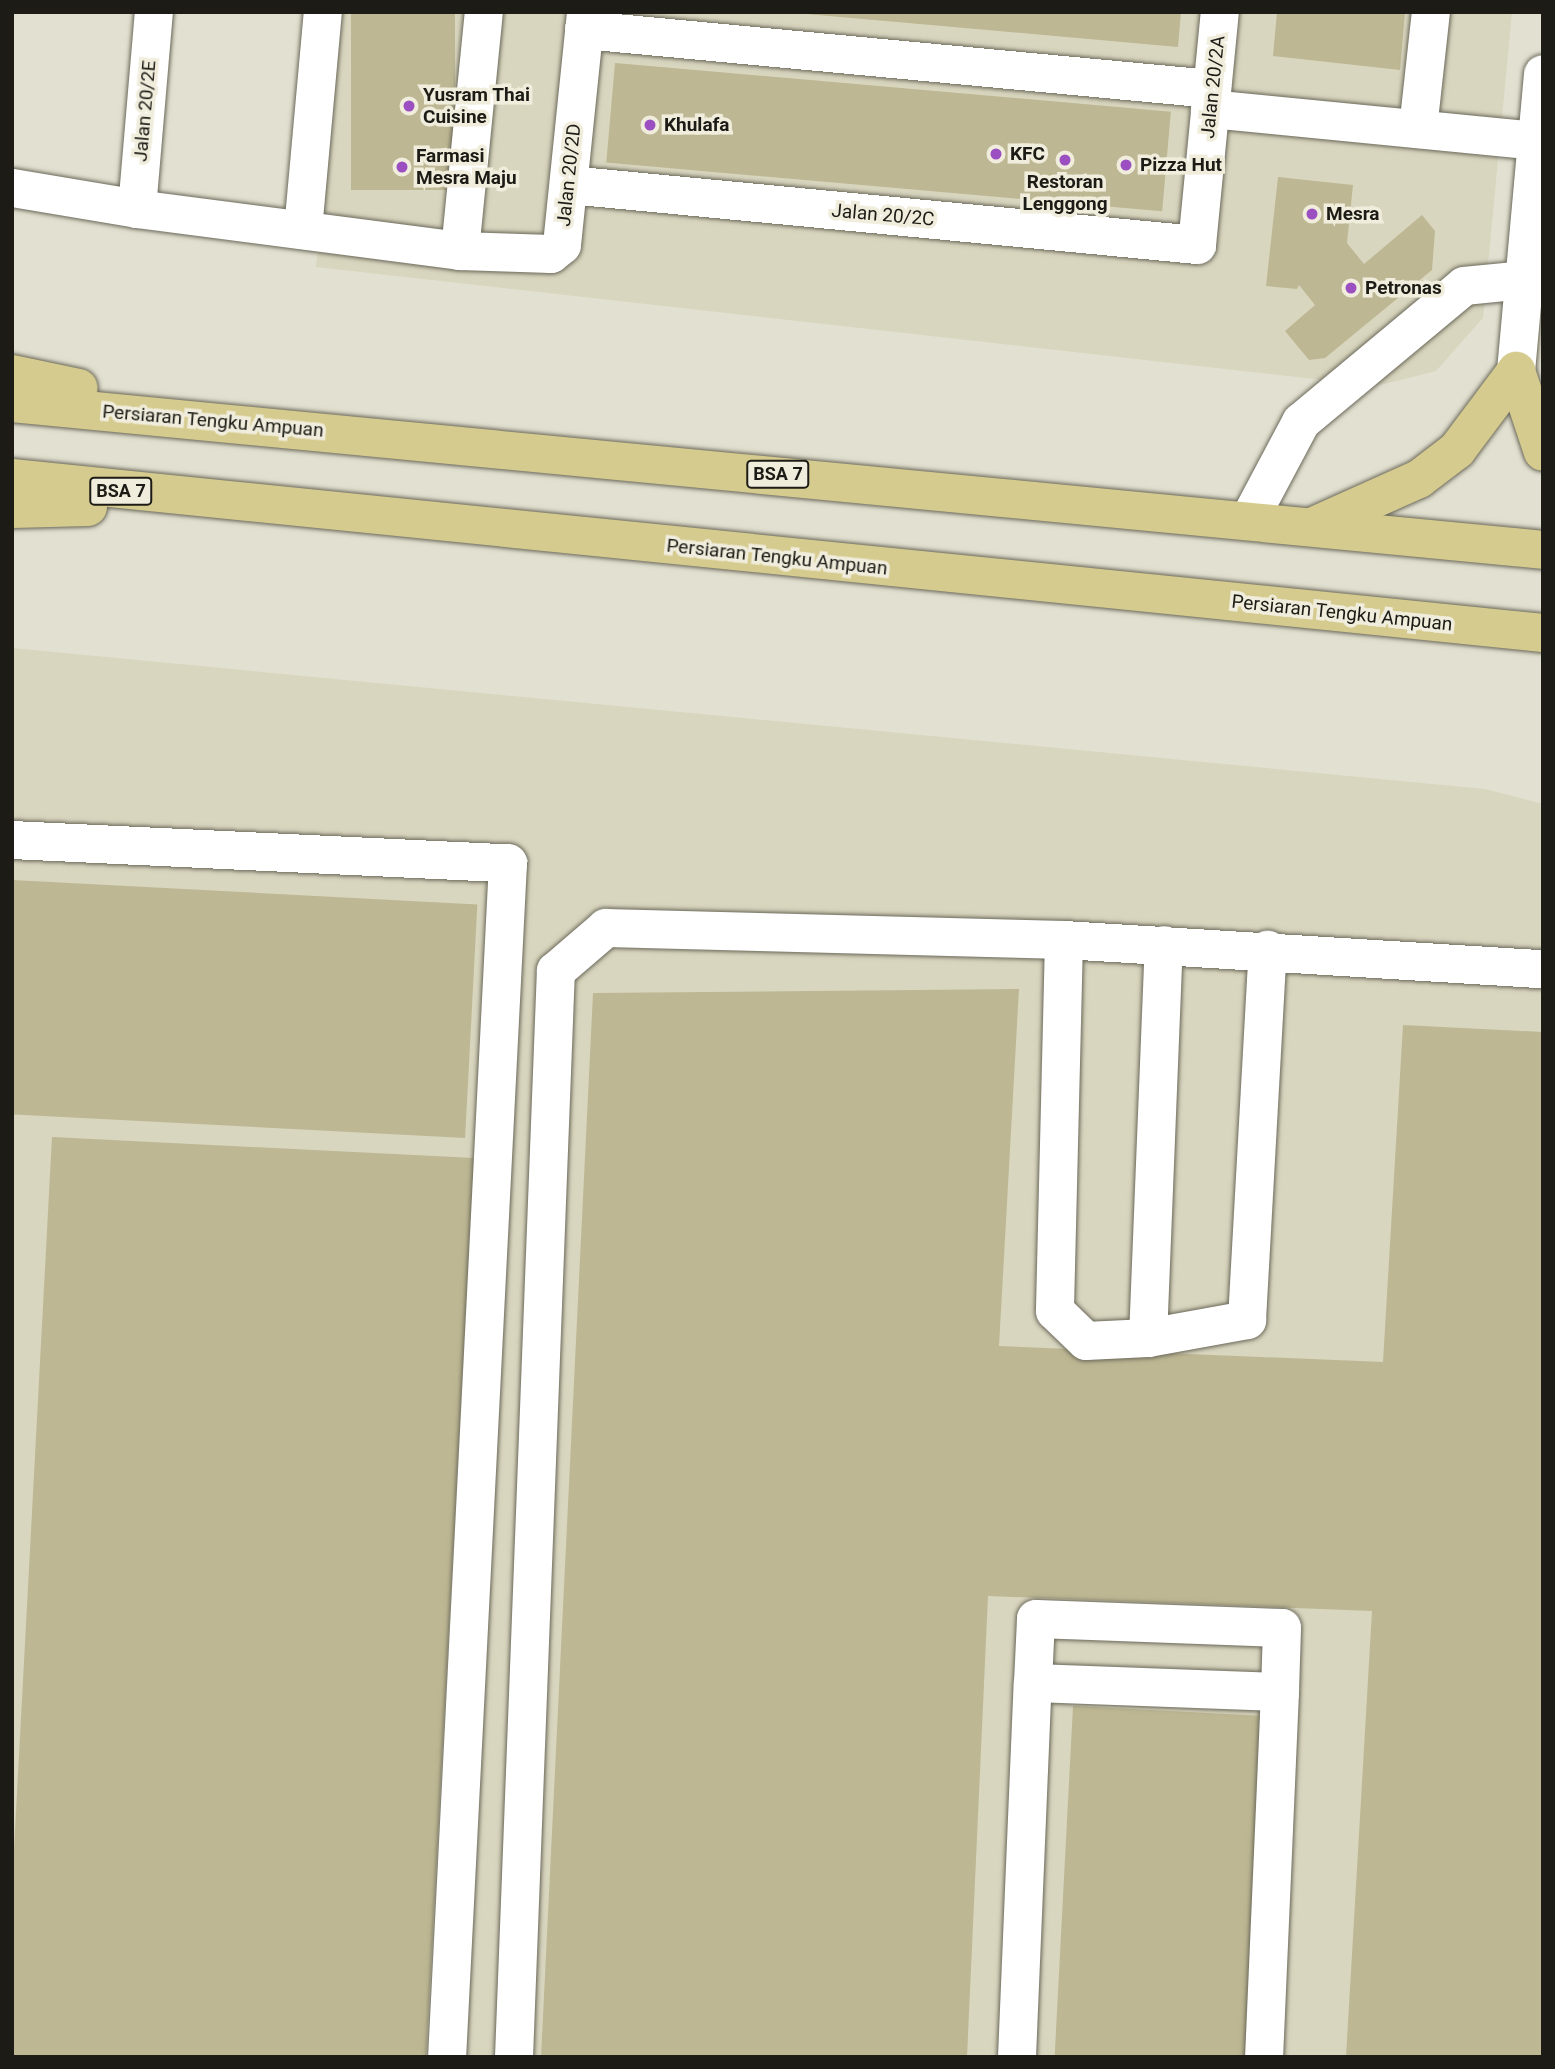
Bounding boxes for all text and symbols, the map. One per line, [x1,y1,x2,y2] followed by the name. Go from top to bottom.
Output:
[1196,34,1230,140] street label: Jalan 20/2A
[129,59,161,163] street label: Jalan 20/2E
[423,84,530,128] place label: Yusram Thai Cuisine
[401,98,417,114] marker: Yusram Thai Cuisine
[664,114,730,136] place label: Khulafa
[642,117,658,133] marker: Khulafa
[552,122,586,228] street label: Jalan 20/2D
[1010,143,1045,165] place label: KFC
[416,145,517,189] place label: Farmasi Mesra Maju
[988,146,1004,162] marker: KFC
[1057,152,1073,168] marker: Restoran Lenggong
[1140,154,1222,176] place label: Pizza Hut
[1118,157,1134,173] marker: Pizza Hut
[394,159,410,175] marker: Farmasi Mesra Maju
[1022,171,1108,215] place label: Restoran Lenggong
[831,199,935,231] street label: Jalan 20/2C
[1326,203,1379,225] place label: Mesra
[1304,206,1320,222] marker: Mesra
[1365,277,1442,299] place label: Petronas
[1343,280,1359,296] marker: Petronas
[101,400,325,442] street label: Persiaran Tengku Ampuan
[745,460,811,488] road number: BSA 7
[88,476,154,505] road number: BSA 7
[665,534,889,580] street label: Persiaran Tengku Ampuan
[1230,590,1454,636] street label: Persiaran Tengku Ampuan

